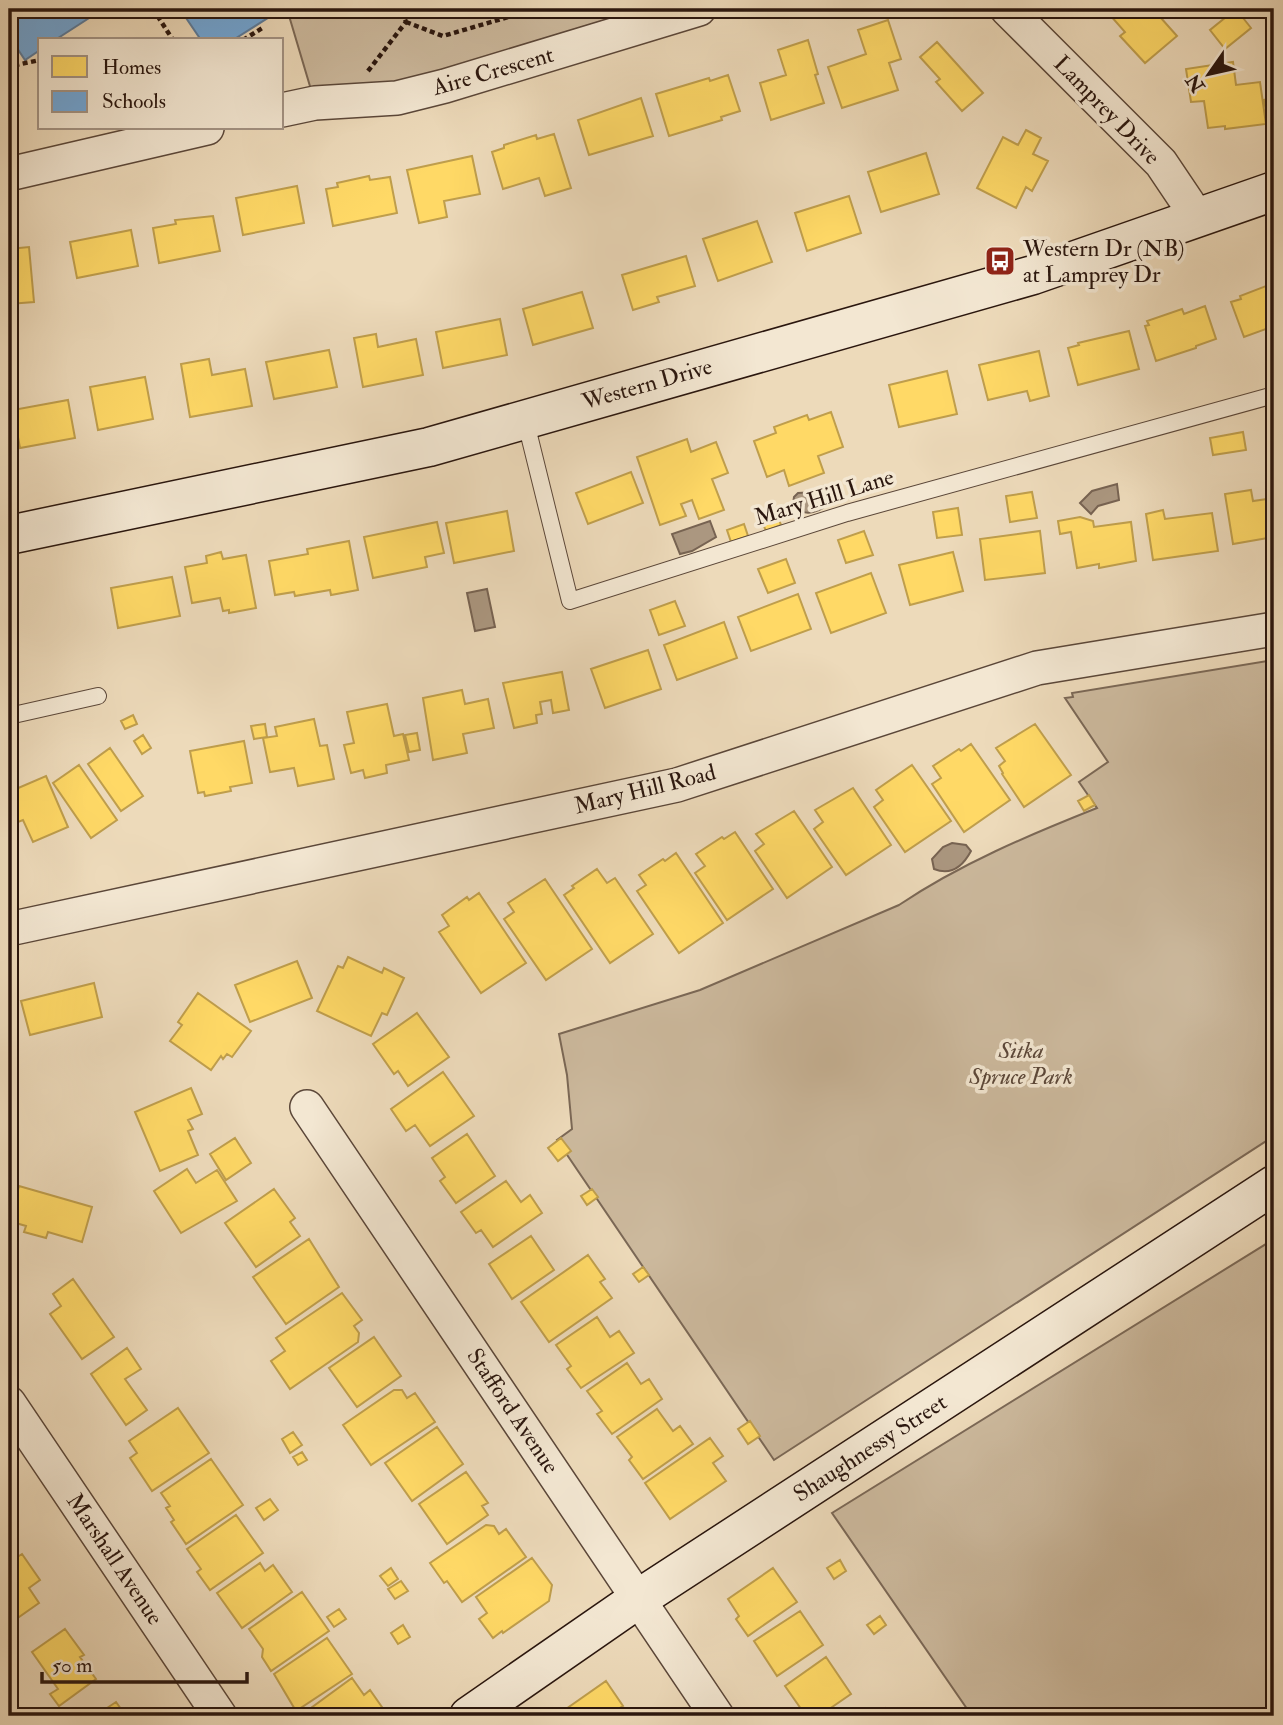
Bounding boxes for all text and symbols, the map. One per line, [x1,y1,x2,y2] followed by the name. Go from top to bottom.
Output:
[38,38,284,130] legend
[1174,38,1244,108] north arrow
[428,40,557,102] street label: Aire Crescent
[1047,49,1167,172] street label: Lamprey Drive
[102,54,161,81] text: Homes
[1180,68,1211,98] text: N
[102,88,166,115] text: Schools
[1022,234,1185,290] place label: Western Dr (NB) at Lamprey Dr
[983,244,1017,278] bus stop icon: Western Dr (NB) at Lamprey Dr
[578,352,716,417] street label: Western Drive
[751,462,898,532] street label: Mary Hill Lane
[571,757,719,821] street label: Mary Hill Road
[968,1036,1073,1091] park label: Sitka Spruce Park
[460,1343,566,1480] street label: Stafford Avenue
[788,1388,952,1508] street label: Shaughnessy Street
[60,1488,170,1631] street label: Marshall Avenue
[42,1641,247,1685] scale bar
[52,1652,93,1679] text: 50 m

